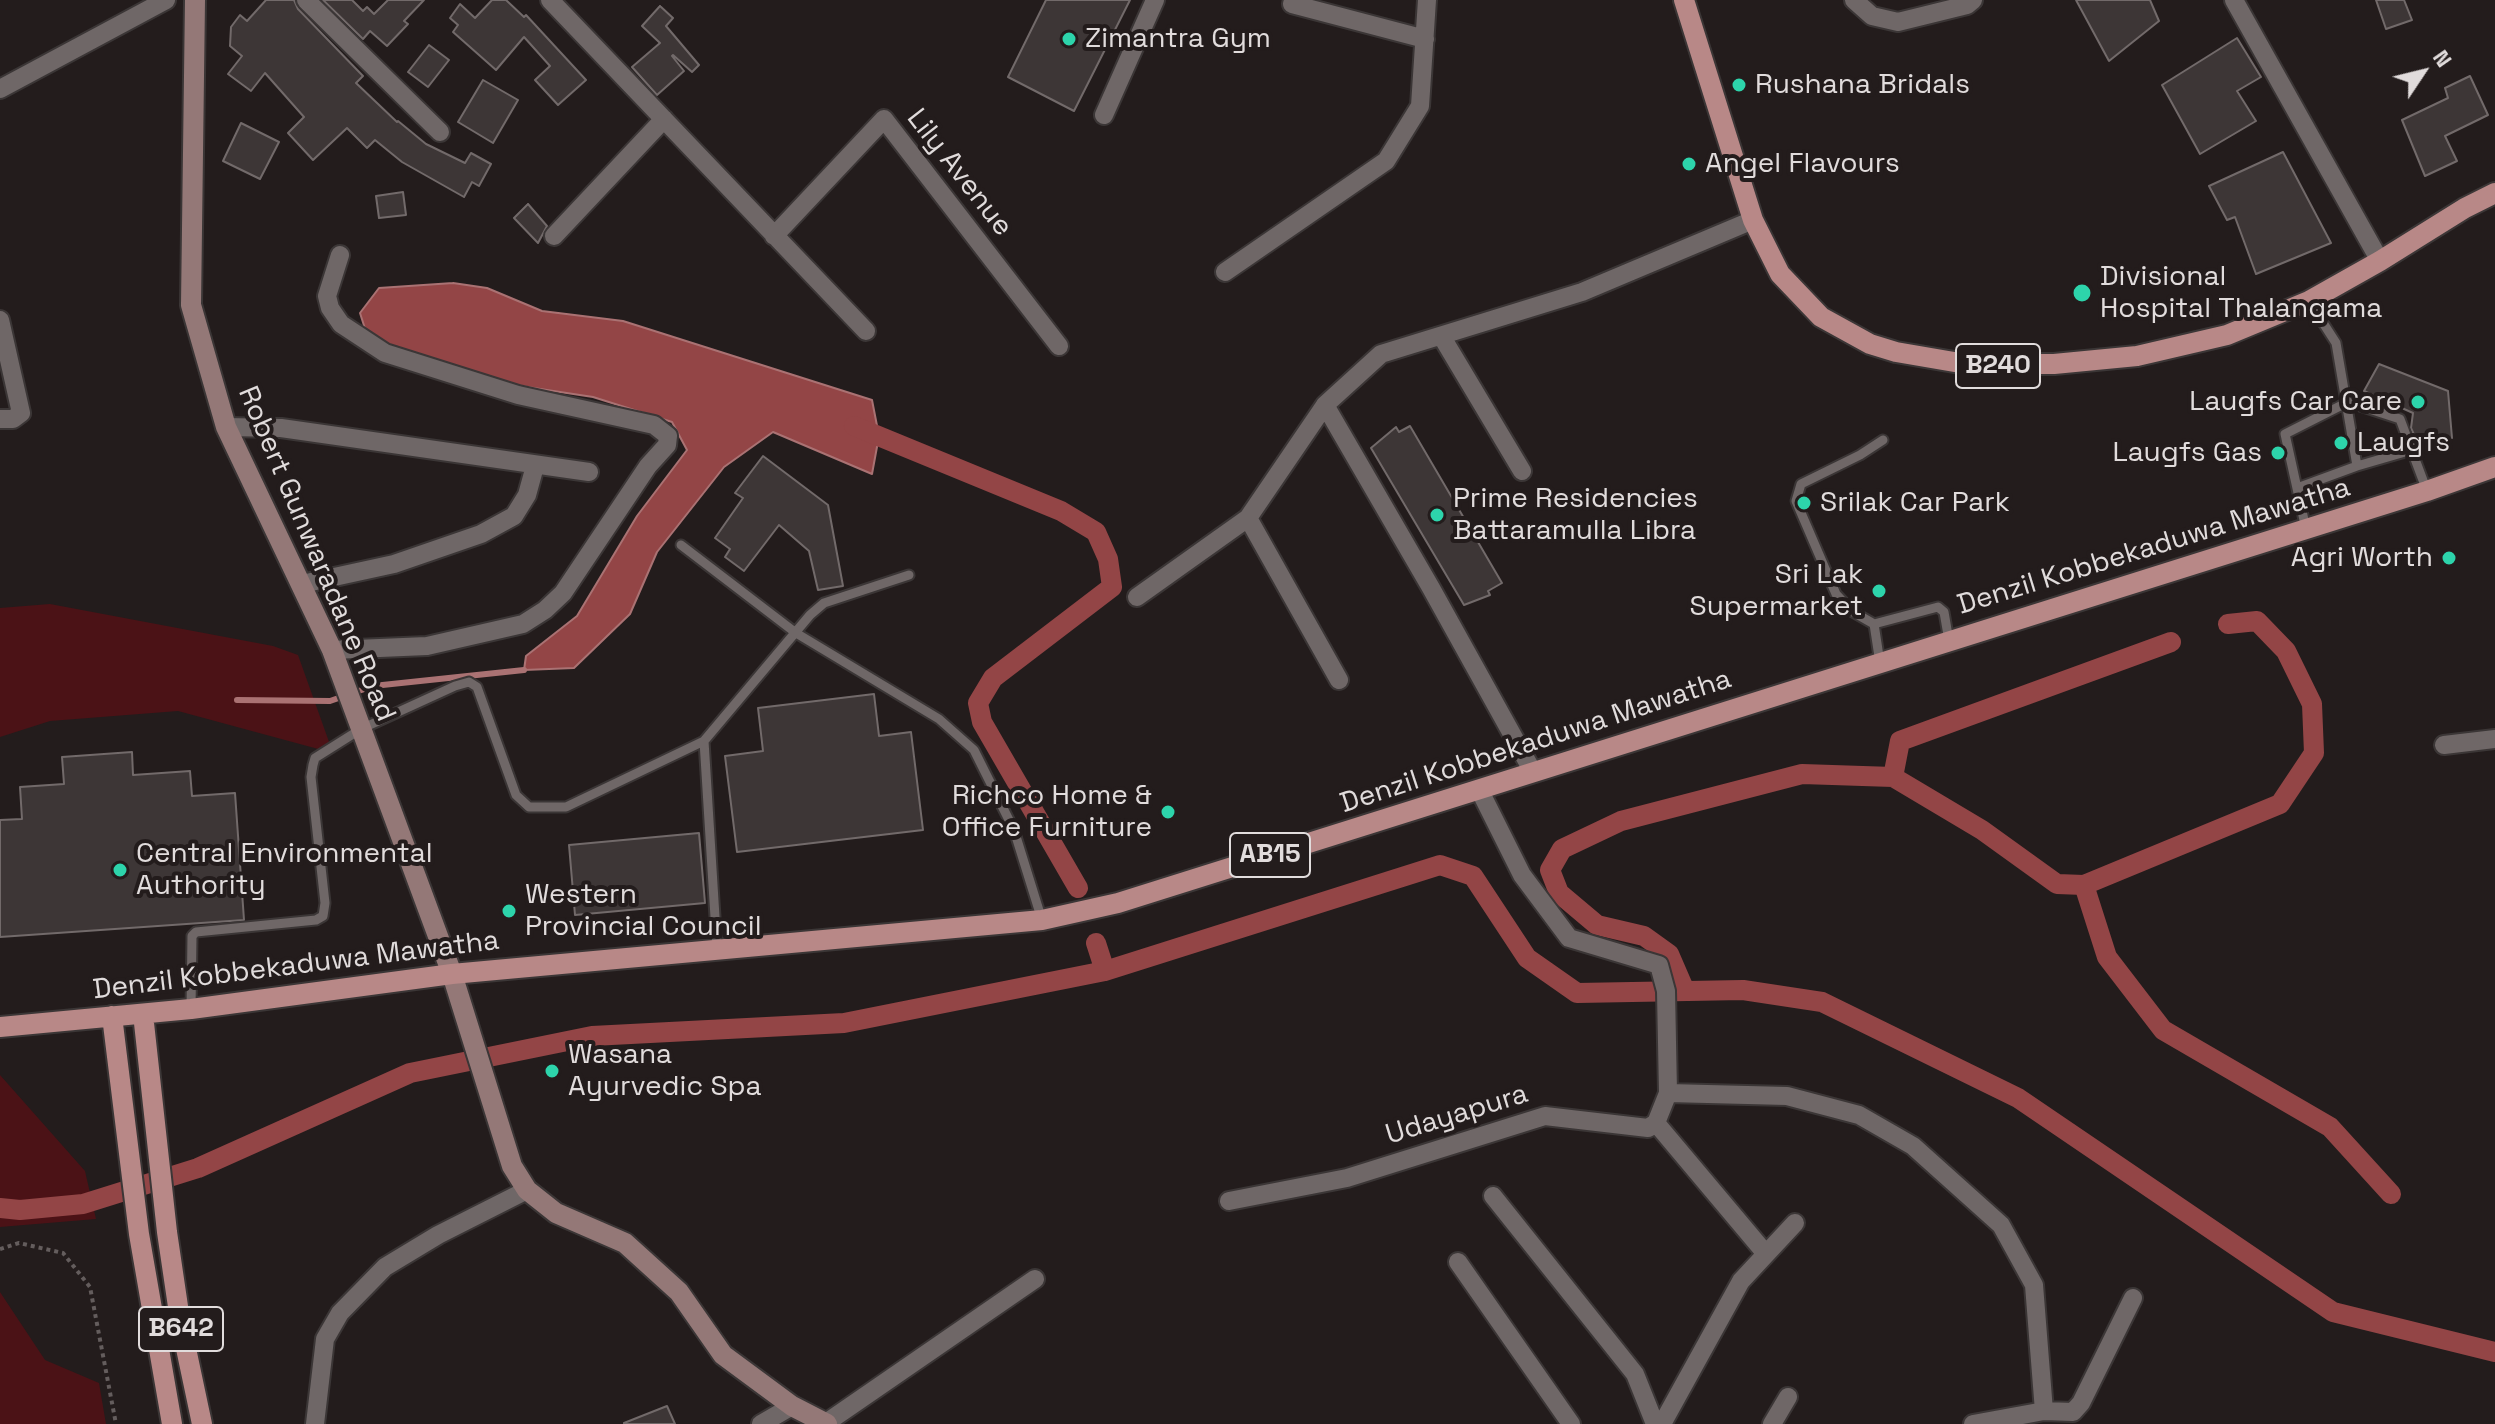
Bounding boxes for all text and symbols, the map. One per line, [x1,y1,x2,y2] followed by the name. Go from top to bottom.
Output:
[1085,22,1271,56] place label: Zimantra Gym
[1060,30,1078,48] marker: Zimantra Gym
[2383,32,2463,112] north arrow
[2427,44,2458,72] text: N
[1755,68,1970,102] place label: Rushana Bridals
[1730,76,1748,94] marker: Rushana Bridals
[899,103,1019,243] street label: Lily Avenue
[1705,147,1900,181] place label: Angel Flavours
[1680,155,1698,173] marker: Angel Flavours
[2100,260,2382,326] place label: Divisional Hospital Thalangama
[2071,282,2093,304] marker: Divisional Hospital Thalangama
[1956,344,2040,388] road number: B240
[230,381,402,727] street label: Robert Gunwaradane Road
[2189,385,2402,419] place label: Laugfs Car Care
[2409,393,2427,411] marker: Laugfs Car Care
[2357,426,2450,460] place label: Laugfs
[2332,434,2350,452] marker: Laugfs
[2113,436,2262,470] place label: Laugfs Gas
[2269,444,2287,462] marker: Laugfs Gas
[1954,471,2354,623] street label: Denzil Kobbekaduwa Mawatha
[1453,482,1698,548] place label: Prime Residencies Battaramulla Libra
[1820,486,2010,520] place label: Srilak Car Park
[1795,494,1813,512] marker: Srilak Car Park
[1428,506,1446,524] marker: Prime Residencies Battaramulla Libra
[2291,541,2433,575] place label: Agri Worth
[2440,549,2458,567] marker: Agri Worth
[1690,558,1863,624] place label: Sri Lak Supermarket
[1870,582,1888,600] marker: Sri Lak Supermarket
[1336,663,1736,821] street label: Denzil Kobbekaduwa Mawatha
[942,779,1152,845] place label: Richco Home & Office Furniture
[1159,803,1177,821] marker: Richco Home & Office Furniture
[1230,833,1310,877] road number: AB15
[136,837,433,903] place label: Central Environmental Authority
[111,861,129,879] marker: Central Environmental Authority
[525,878,762,944] place label: Western Provincial Council
[500,902,518,920] marker: Western Provincial Council
[91,924,501,1008] street label: Denzil Kobbekaduwa Mawatha
[568,1038,762,1104] place label: Wasana Ayurvedic Spa
[543,1062,561,1080] marker: Wasana Ayurvedic Spa
[1382,1077,1532,1153] street label: Udayapura
[139,1307,223,1351] road number: B642

